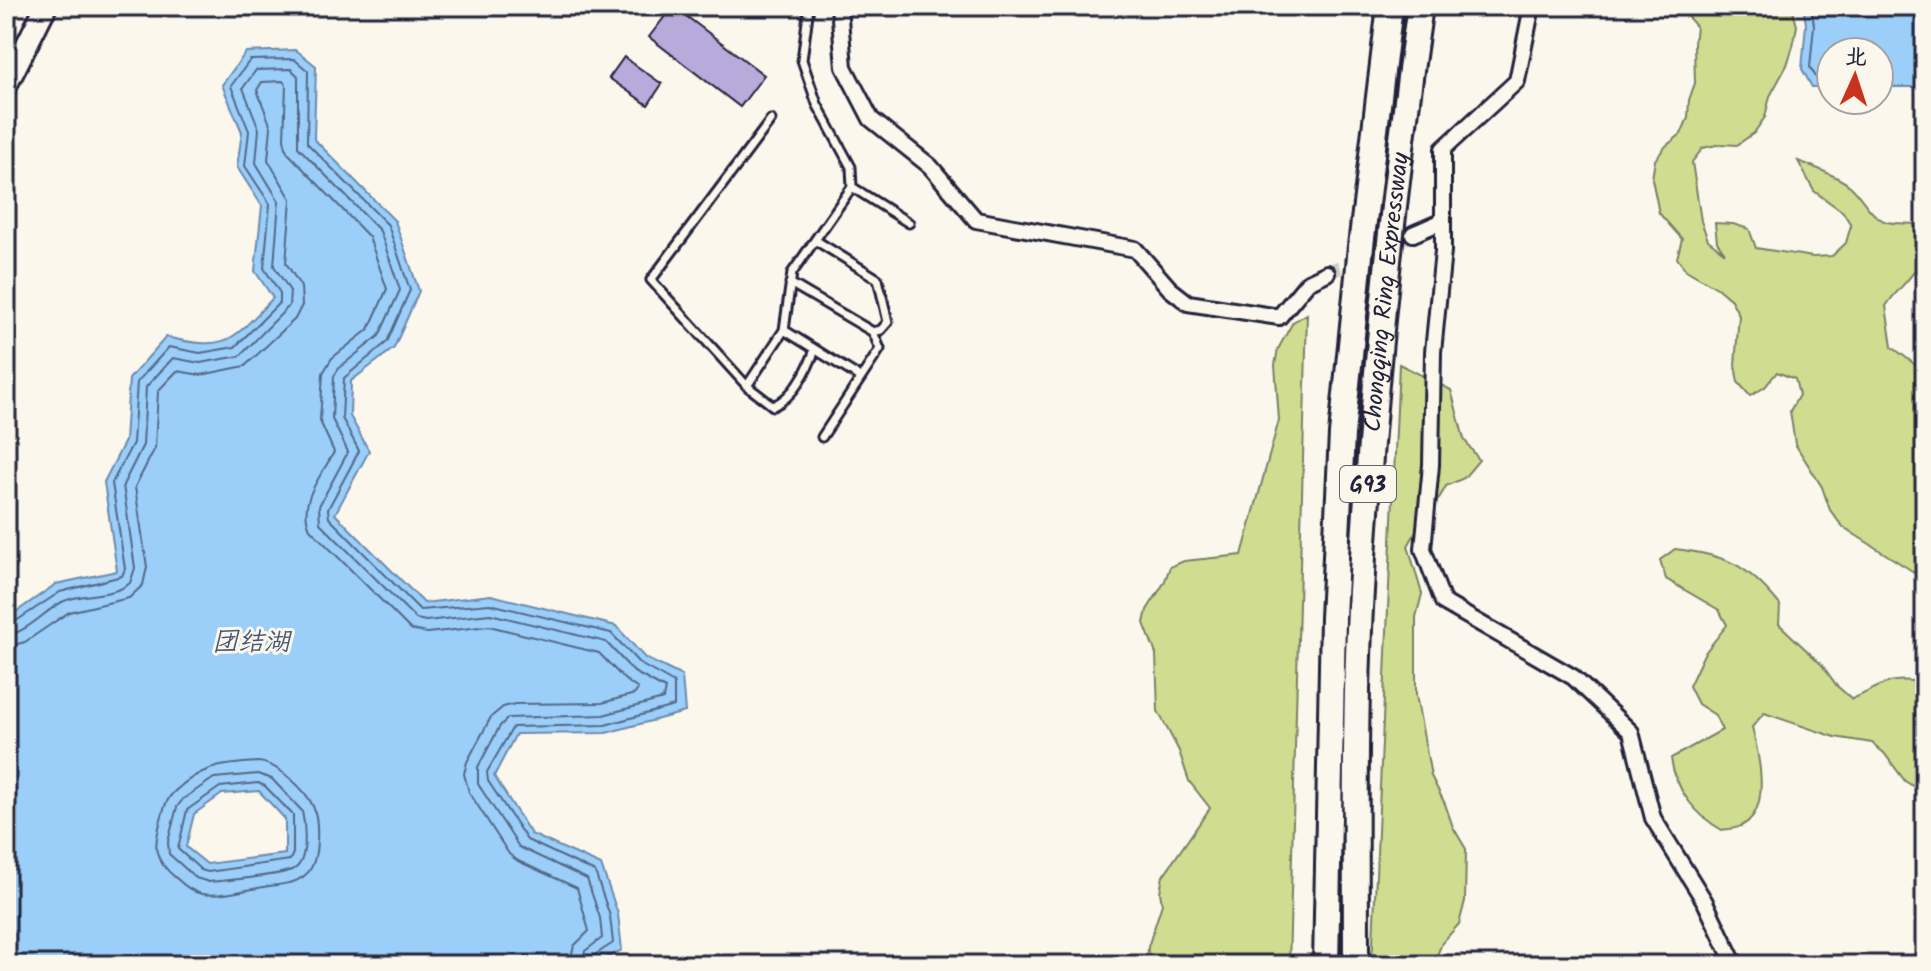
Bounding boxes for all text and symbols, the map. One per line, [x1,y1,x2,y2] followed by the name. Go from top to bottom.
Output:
[1815,36,1895,116] north arrow
[1844,40,1868,77] text: 北
[1354,150,1421,433] street label: Chongqing Ring Expressway
[1340,466,1396,502] road number: G93
[212,622,293,664] water label: 团结湖

